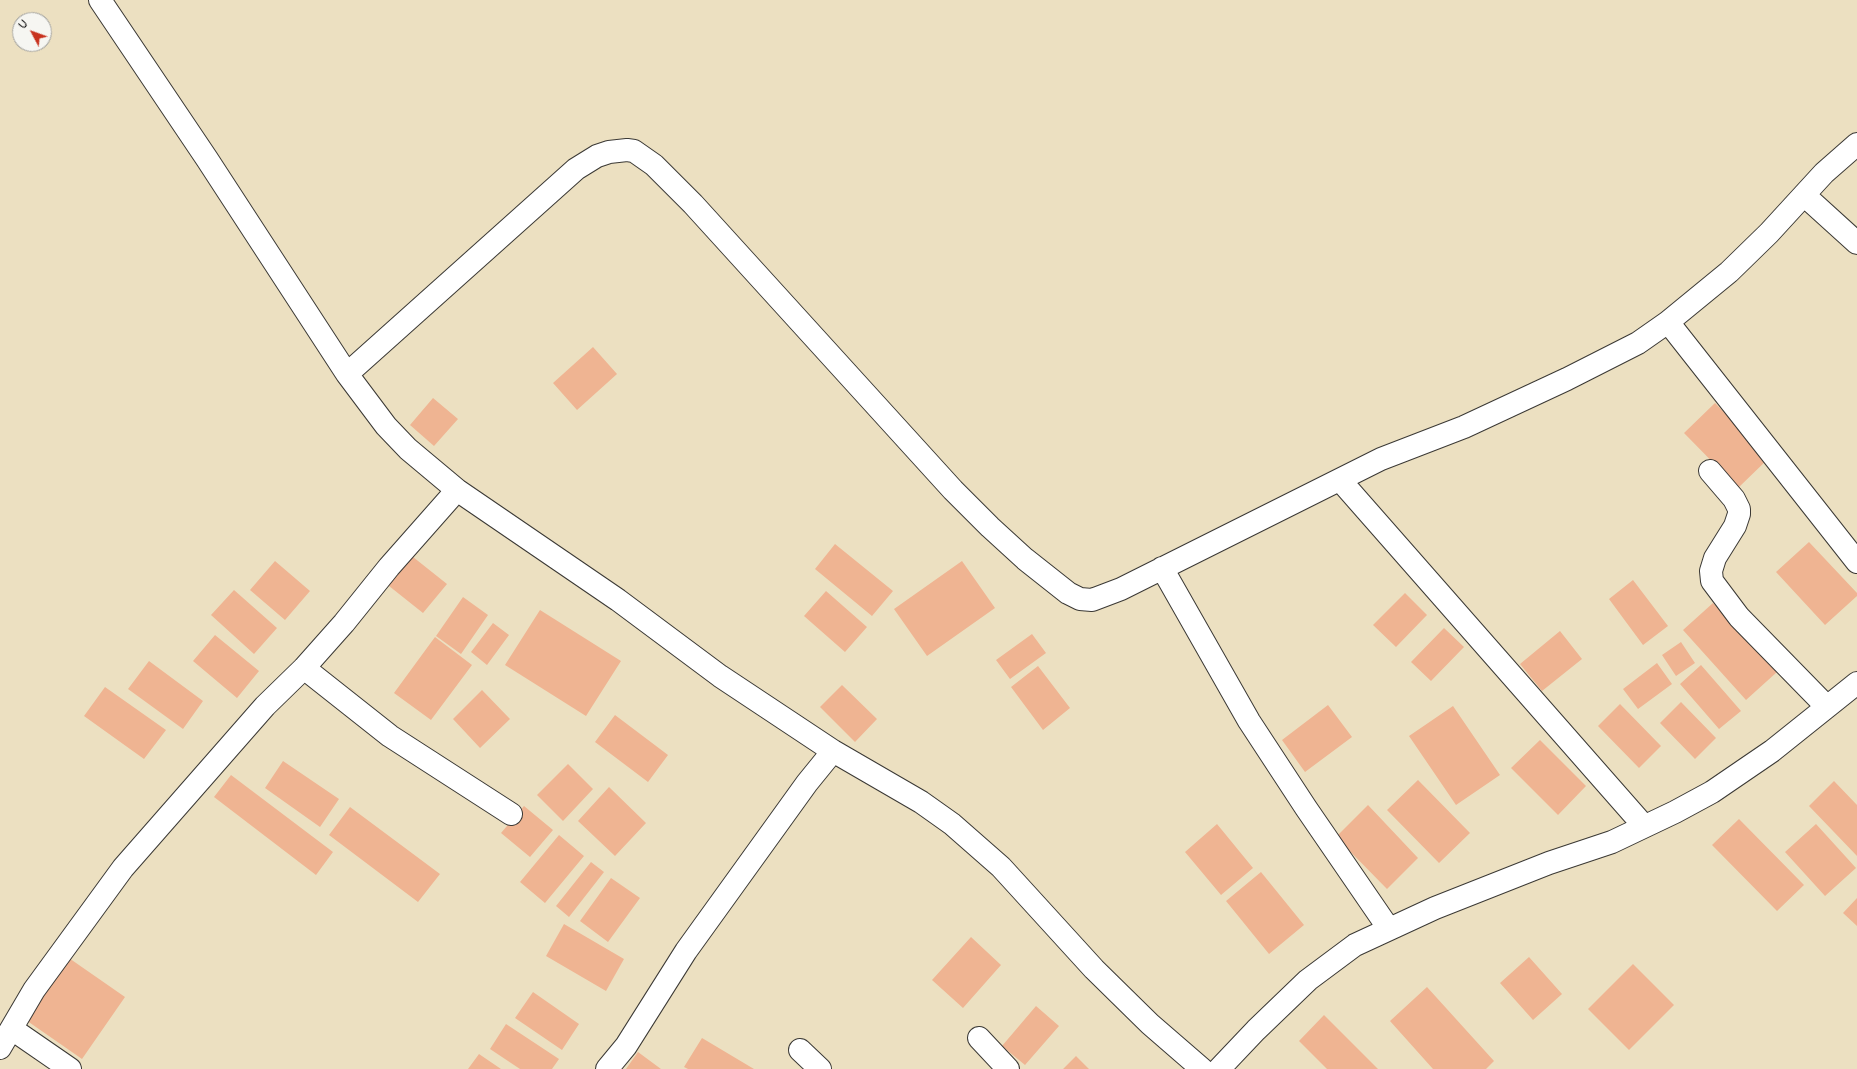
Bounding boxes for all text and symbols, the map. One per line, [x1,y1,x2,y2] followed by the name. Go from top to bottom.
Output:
[12,12,52,52] north arrow
[16,17,31,32] text: U

